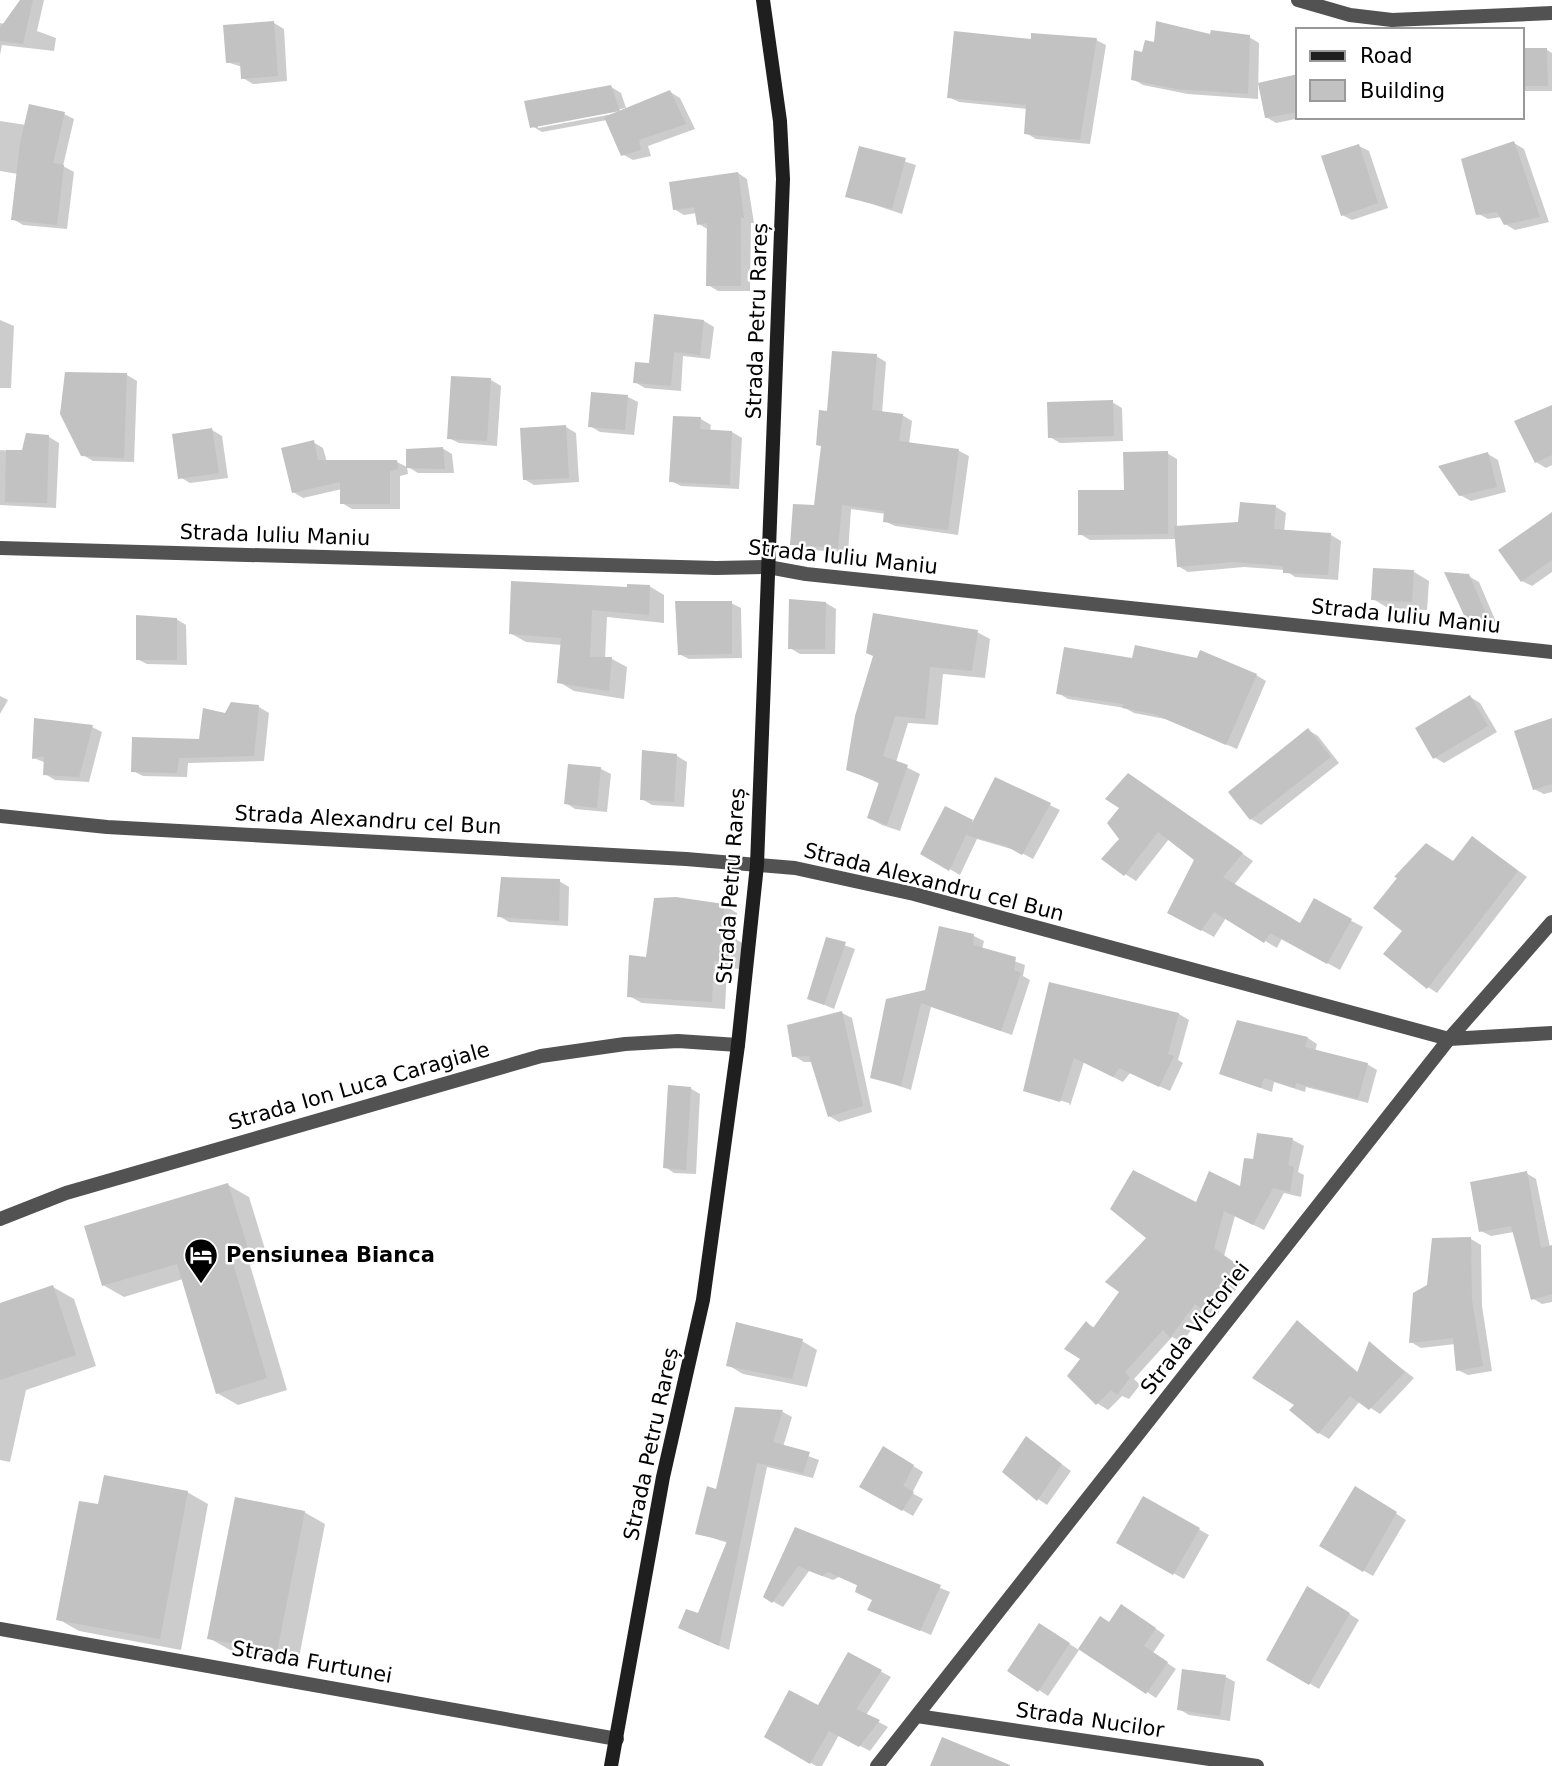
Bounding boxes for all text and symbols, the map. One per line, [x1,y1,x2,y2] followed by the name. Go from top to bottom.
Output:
[1296,28,1524,119] legend
[1360,44,1413,68] text: Road
[1360,79,1445,103] text: Building
[742,222,772,420] street label: Strada Petru Rareș
[179,520,371,550] street label: Strada Iuliu Maniu
[747,535,939,579] street label: Strada Iuliu Maniu
[1310,594,1502,638] street label: Strada Iuliu Maniu
[712,787,750,985] street label: Strada Petru Rareș
[234,801,502,839] street label: Strada Alexandru cel Bun
[801,838,1067,926] street label: Strada Alexandru cel Bun
[226,1037,492,1135] street label: Strada Ion Luca Caragiale
[182,1236,220,1285] hotel icon: Pensiunea Bianca
[226,1243,435,1267] place label: Pensiunea Bianca
[1136,1257,1254,1399] street label: Strada Victoriei
[619,1345,683,1543] street label: Strada Petru Rareș
[230,1636,394,1688] street label: Strada Furtunei
[1014,1698,1166,1742] street label: Strada Nucilor

